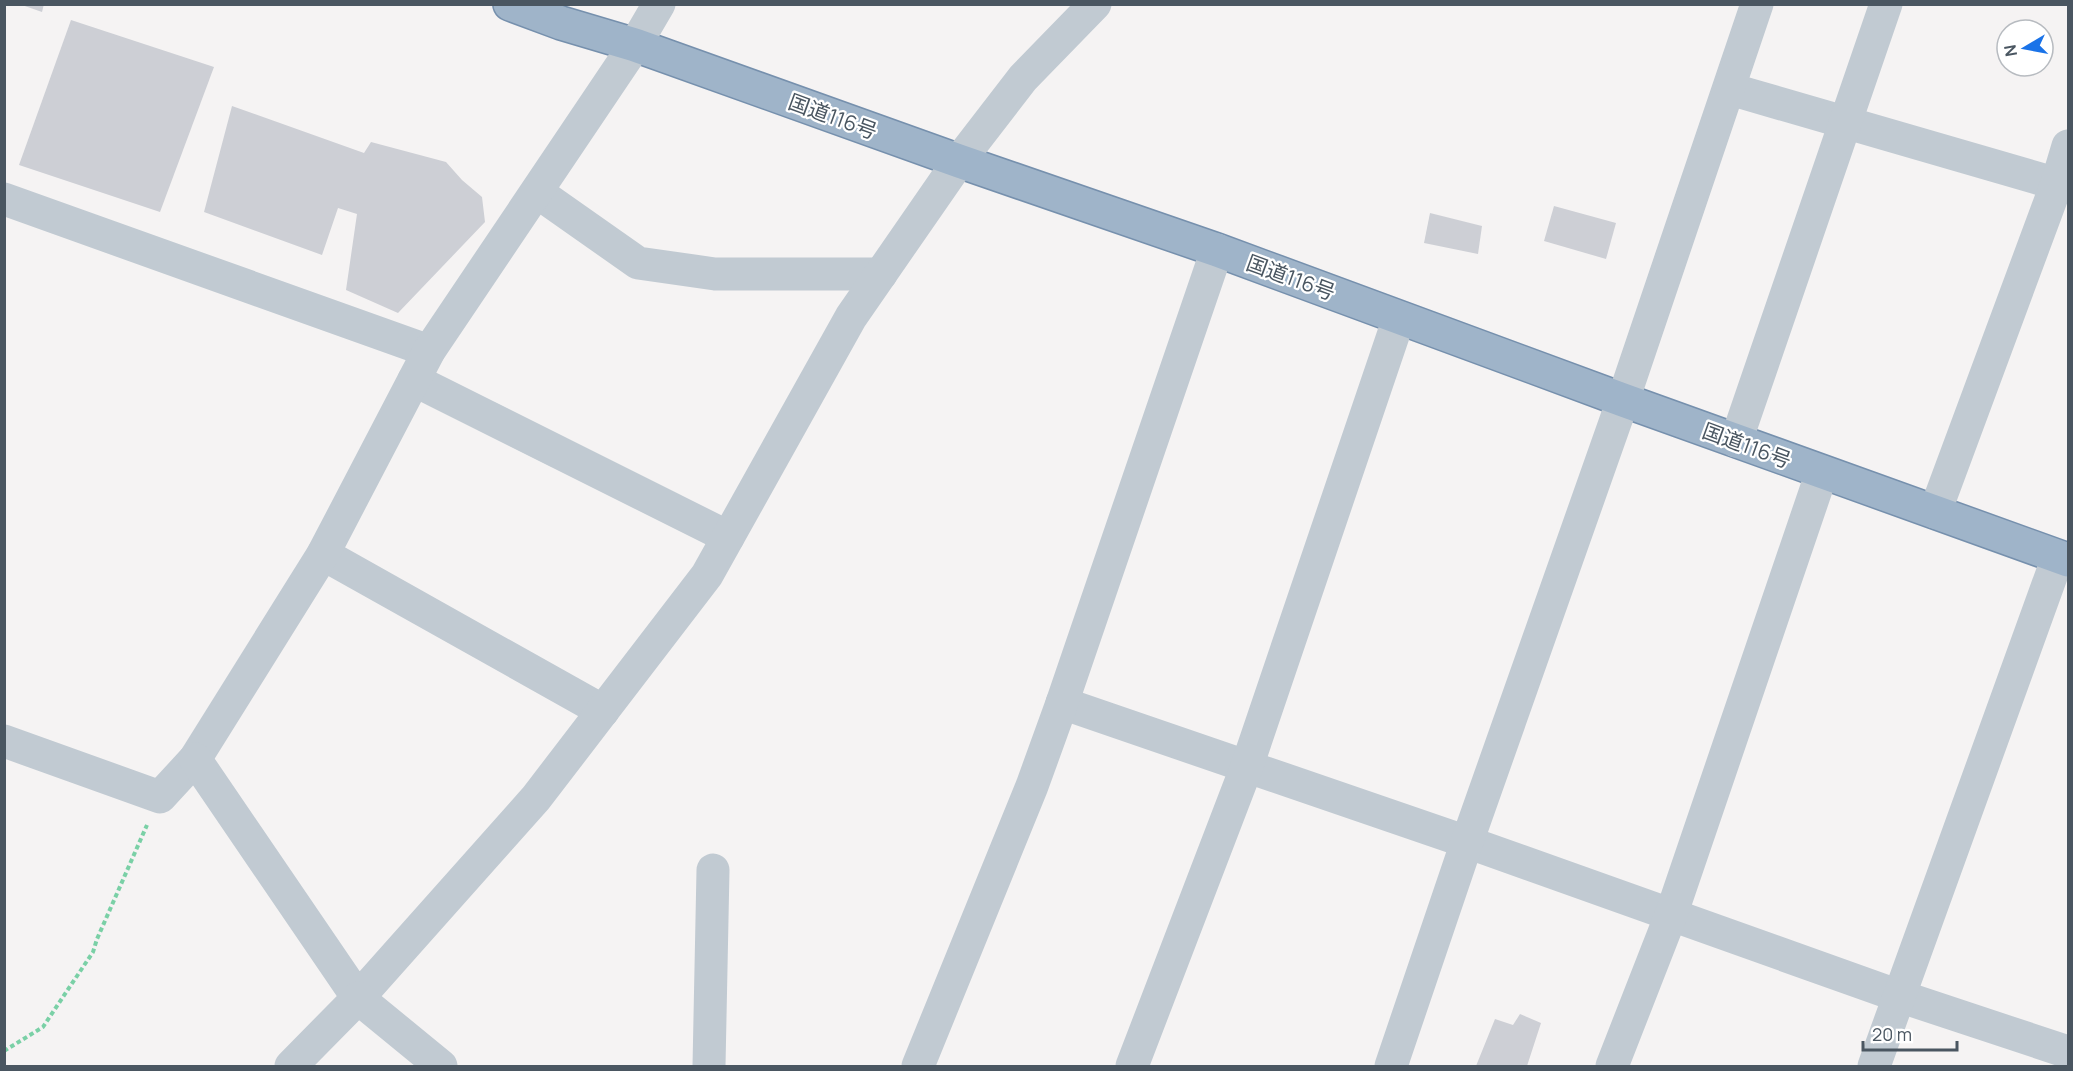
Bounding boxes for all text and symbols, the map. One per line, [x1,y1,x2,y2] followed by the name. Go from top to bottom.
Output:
[1995,18,2055,78] north arrow
[1998,43,2022,58] text: N
[785,87,881,145] street label: 国道116号
[1243,248,1339,306] street label: 国道116号
[1699,416,1795,474] street label: 国道116号
[1863,1014,1958,1052] scale bar
[1872,1022,1912,1046] text: 20 m

